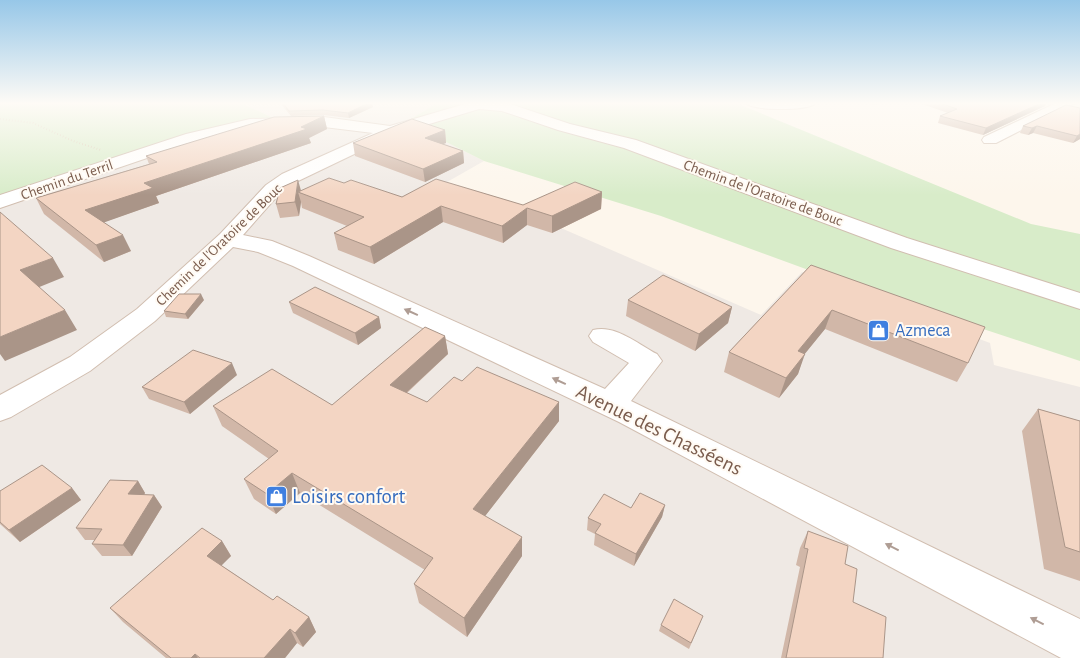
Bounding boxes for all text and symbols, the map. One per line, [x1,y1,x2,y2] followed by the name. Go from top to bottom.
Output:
[19,157,115,203] street label: Chemin du Terril
[681,157,845,229] street label: Chemin de l'Oratoire de Bouc
[153,181,285,309] street label: Chemin de l'Oratoire de Bouc
[404,308,418,316] one-way arrow
[867,319,891,343] shop icon: Azmeca
[895,322,951,340] place label: Azmeca
[552,376,566,384] one-way arrow
[573,381,745,479] street label: Avenue des Chasséens
[264,484,288,508] shop icon: Loisirs confort
[292,486,405,507] place label: Loisirs confort
[885,543,899,551] one-way arrow
[1029,617,1044,625] one-way arrow

